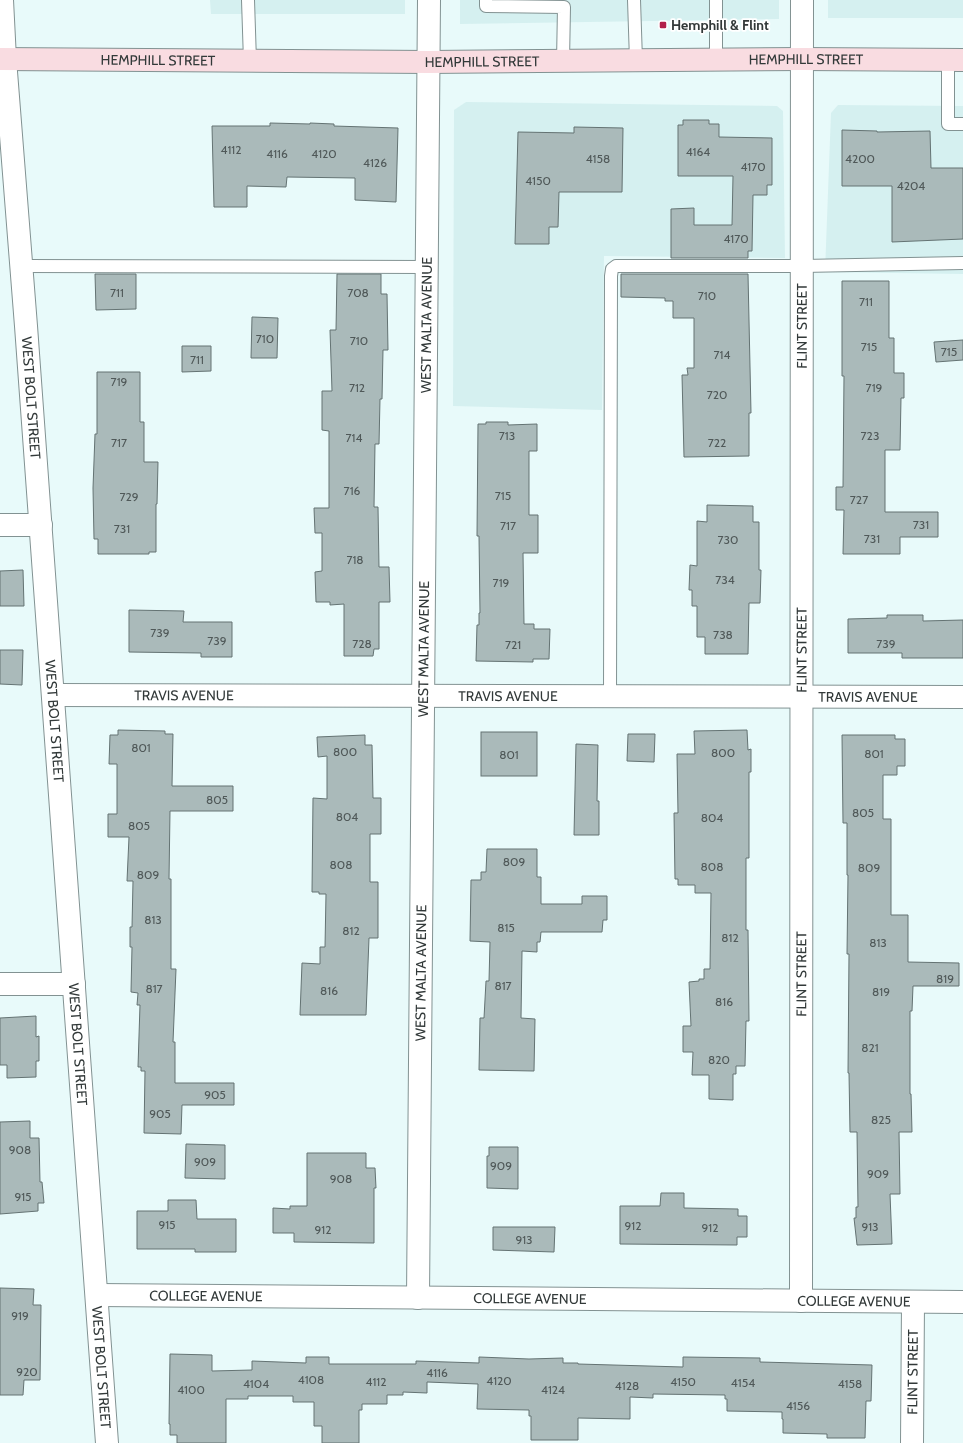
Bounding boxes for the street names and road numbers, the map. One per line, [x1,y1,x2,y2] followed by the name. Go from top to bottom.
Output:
[749,50,864,68] street label: HEMPHILL STREET
[101,51,216,70] street label: HEMPHILL STREET
[425,52,540,71] street label: HEMPHILL STREET
[417,257,436,393] street label: WEST MALTA AVENUE
[793,283,811,369] street label: FLINT STREET
[18,336,45,460] street label: WEST BOLT STREET
[414,580,433,717] street label: WEST MALTA AVENUE
[792,607,811,693] street label: FLINT STREET
[41,659,68,784] street label: WEST BOLT STREET
[134,686,234,704] street label: TRAVIS AVENUE
[458,687,558,705] street label: TRAVIS AVENUE
[818,688,918,706] street label: TRAVIS AVENUE
[411,904,430,1041] street label: WEST MALTA AVENUE
[792,931,810,1017] street label: FLINT STREET
[65,982,92,1107] street label: WEST BOLT STREET
[149,1286,263,1305] street label: COLLEGE AVENUE
[473,1289,587,1308] street label: COLLEGE AVENUE
[797,1292,911,1311] street label: COLLEGE AVENUE
[88,1306,115,1430] street label: WEST BOLT STREET
[903,1329,922,1415] street label: FLINT STREET

